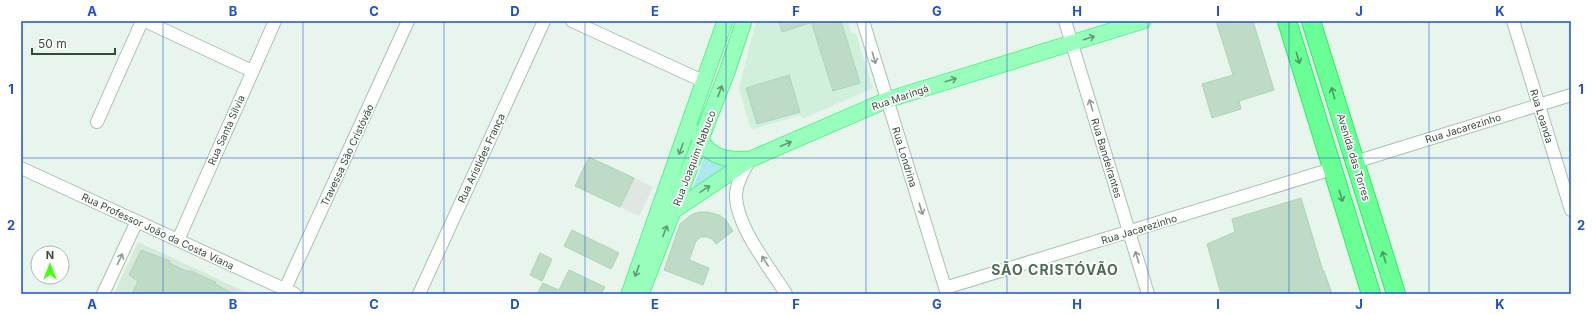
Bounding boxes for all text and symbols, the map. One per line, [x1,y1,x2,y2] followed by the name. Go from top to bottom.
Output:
[87,3,97,19] text: A
[229,3,238,19] text: B
[369,3,379,19] text: C
[510,3,520,19] text: D
[651,3,659,19] text: E
[792,3,800,19] text: F
[932,3,942,19] text: G
[1072,3,1082,19] text: H
[1216,3,1220,19] text: I
[1355,3,1363,19] text: J
[1495,3,1505,19] text: K
[32,30,115,56] scale bar
[1082,34,1095,41] one-way arrow
[38,36,67,51] text: 50 m
[871,52,878,65] one-way arrow
[1295,52,1302,65] one-way arrow
[945,76,958,83] one-way arrow
[8,81,14,97] text: 1
[1578,81,1584,97] text: 1
[870,82,930,112] street label: Rua Maringá
[716,85,724,97] one-way arrow
[1329,86,1336,99] one-way arrow
[1528,88,1556,144] street label: Rua Loanda
[205,93,247,167] street label: Rua Santa Sílvia
[1087,99,1094,112] one-way arrow
[318,102,376,208] street label: Travessa São Cristóvão
[670,109,718,207] street label: Rua Joaquim Nabuco
[455,111,507,205] street label: Rua Aristides França
[1424,111,1502,145] street label: Rua Jacarezinho
[1335,112,1373,202] street label: Avenida das Torres
[1089,117,1125,199] street label: Rua Bandeirantes
[890,125,920,189] street label: Rua Londrina
[780,139,792,147] one-way arrow
[676,142,684,154] one-way arrow
[699,185,710,193] one-way arrow
[1338,189,1345,202] one-way arrow
[80,190,236,272] street label: Rua Professor João da Costa Viana
[918,203,925,216] one-way arrow
[1100,212,1178,246] street label: Rua Jacarezinho
[7,217,15,233] text: 2
[1577,217,1585,233] text: 2
[662,226,670,238] one-way arrow
[30,245,70,285] north arrow
[46,248,54,262] text: N
[1132,251,1140,263] one-way arrow
[1380,251,1388,263] one-way arrow
[117,253,124,265] one-way arrow
[761,255,769,267] one-way arrow
[991,261,1119,278] district label: SÃO CRISTÓVÃO
[633,265,640,278] one-way arrow
[87,296,97,312] text: A
[229,296,238,312] text: B
[369,296,379,312] text: C
[510,296,520,312] text: D
[651,296,659,312] text: E
[792,296,800,312] text: F
[932,296,942,312] text: G
[1072,296,1082,312] text: H
[1216,296,1220,312] text: I
[1355,296,1363,312] text: J
[1495,296,1505,312] text: K

